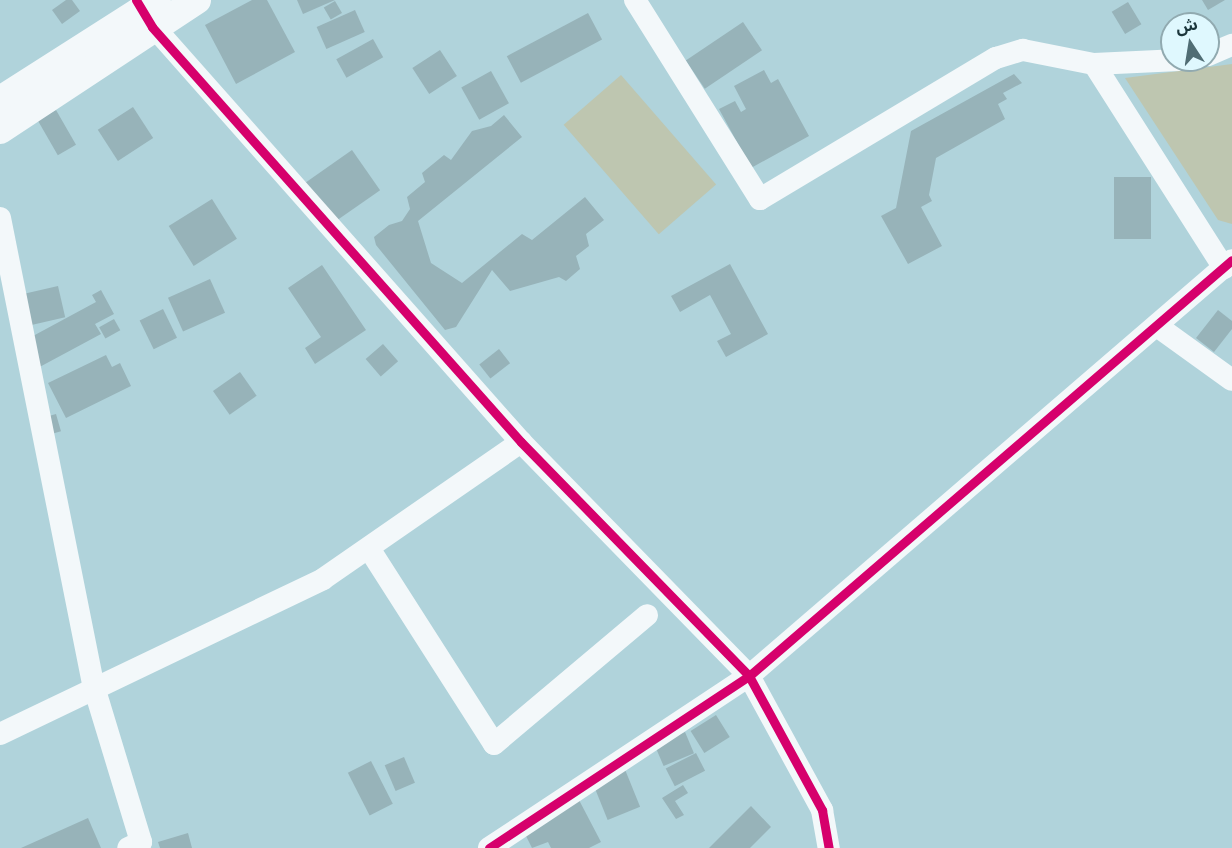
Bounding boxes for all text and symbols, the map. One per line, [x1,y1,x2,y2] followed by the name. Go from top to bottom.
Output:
[1160,12,1220,72] north arrow
[1174,13,1200,39] text: ش

